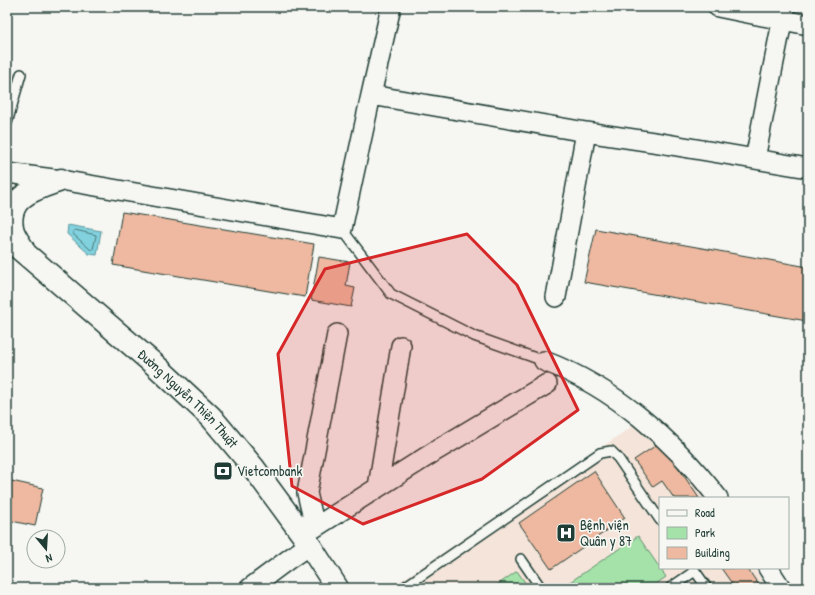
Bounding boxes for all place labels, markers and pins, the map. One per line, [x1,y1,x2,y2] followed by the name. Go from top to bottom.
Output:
[212,460,234,482] bank icon: Vietcombank
[237,461,303,480] place label: Vietcombank
[580,515,632,551] place label: Bệnh viện Quân y 87
[555,522,577,544] hospital icon: Bệnh viện Quân y 87

